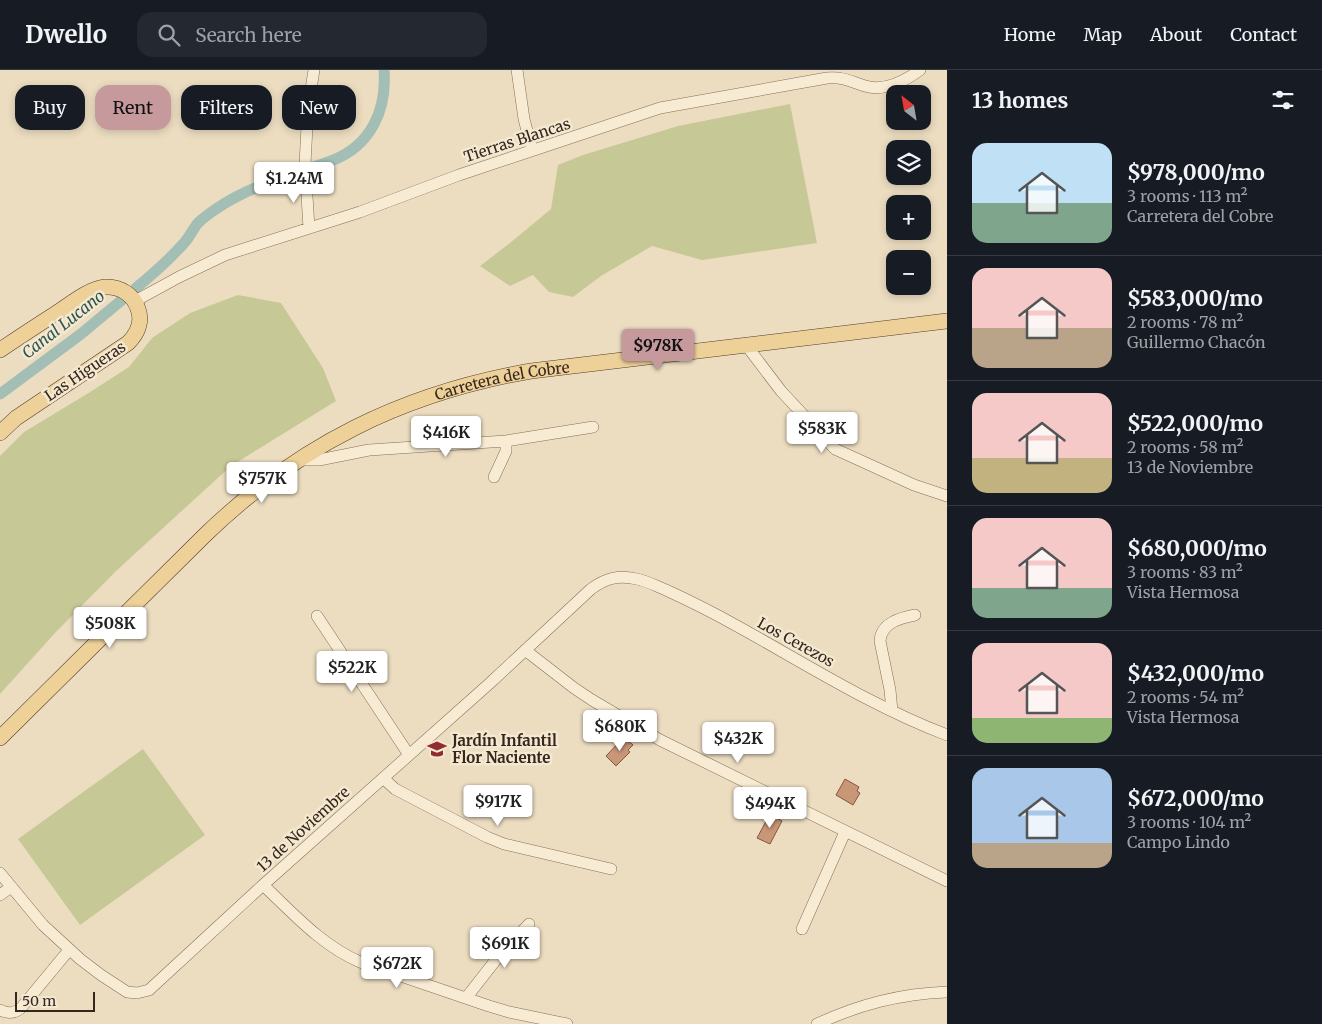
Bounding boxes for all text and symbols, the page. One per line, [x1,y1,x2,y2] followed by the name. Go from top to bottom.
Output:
[137,12,487,57] search box
[25,19,107,50] text: Dwello
[155,21,183,49] icon: search
[195,23,302,47] text: Search here
[1004,23,1056,46] text: Home
[1084,23,1122,46] text: Map
[1150,23,1202,46] text: About
[1230,23,1297,46] text: Contact
[15,85,85,130] chip: Buy
[95,85,171,130] chip: Rent
[181,85,272,130] chip: Filters
[282,85,356,130] chip: New
[886,85,931,130] north arrow
[886,85,931,295] map controls
[1269,86,1297,114] icon: filters
[972,87,1068,114] text: 13 homes
[461,114,573,166] street label: Tierras Blancas
[886,140,931,185] button: layers
[1127,159,1265,186] text: $978,000/mo
[253,162,335,204] pin: $1.24M
[1012,163,1072,223] icon: home
[265,168,323,188] text: $1.24M
[1127,186,1247,206] text: 3 rooms · 113 m²
[886,195,931,240] button: +
[1127,206,1273,226] text: Carretera del Cobre
[886,250,931,295] button: −
[18,285,108,363] water label: Canal Lucano
[1127,285,1263,312] text: $583,000/mo
[1012,288,1072,348] icon: home
[1127,312,1243,332] text: 2 rooms · 78 m²
[623,328,693,371] pin: $978K
[1127,332,1266,352] text: Guillermo Chacón
[633,335,683,355] text: $978K
[41,337,129,405] street label: Las Higueras
[432,357,571,404] street label: Carretera del Cobre
[1127,410,1263,437] text: $522,000/mo
[787,412,857,454] pin: $583K
[1012,413,1072,473] icon: home
[411,416,481,458] pin: $416K
[798,418,846,438] text: $583K
[422,422,470,442] text: $416K
[1127,437,1244,457] text: 2 rooms · 58 m²
[1127,457,1253,477] text: 13 de Noviembre
[227,462,297,504] pin: $757K
[237,468,287,488] text: $757K
[1127,535,1267,562] text: $680,000/mo
[1012,538,1072,598] icon: home
[1127,562,1243,582] text: 3 rooms · 83 m²
[1127,582,1239,602] text: Vista Hermosa
[75,606,145,649] pin: $508K
[85,613,135,633] text: $508K
[754,613,838,671] street label: Los Cerezos
[317,650,387,693] pin: $522K
[328,657,377,677] text: $522K
[1127,660,1264,687] text: $432,000/mo
[1012,663,1072,723] icon: home
[1127,687,1244,707] text: 2 rooms · 54 m²
[1127,707,1239,727] text: Vista Hermosa
[585,710,655,752] pin: $680K
[594,716,646,736] text: $680K
[703,722,773,764] pin: $432K
[713,728,763,748] text: $432K
[451,731,557,767] place label: Jardín Infantil Flor Naciente
[426,738,448,760] school or university icon: Jardín Infantil Flor Naciente
[253,782,353,876] street label: 13 de Noviembre
[463,784,533,827] pin: $917K
[1127,785,1264,812] text: $672,000/mo
[735,786,805,829] pin: $494K
[1012,788,1072,848] icon: home
[474,791,522,811] text: $917K
[745,793,795,813] text: $494K
[1127,812,1251,832] text: 3 rooms · 104 m²
[1127,832,1230,852] text: Campo Lindo
[470,926,540,969] pin: $691K
[481,933,529,953] text: $691K
[362,946,432,989] pin: $672K
[372,953,422,973] text: $672K
[15,989,95,1012] scale bar
[22,992,56,1010] text: 50 m

